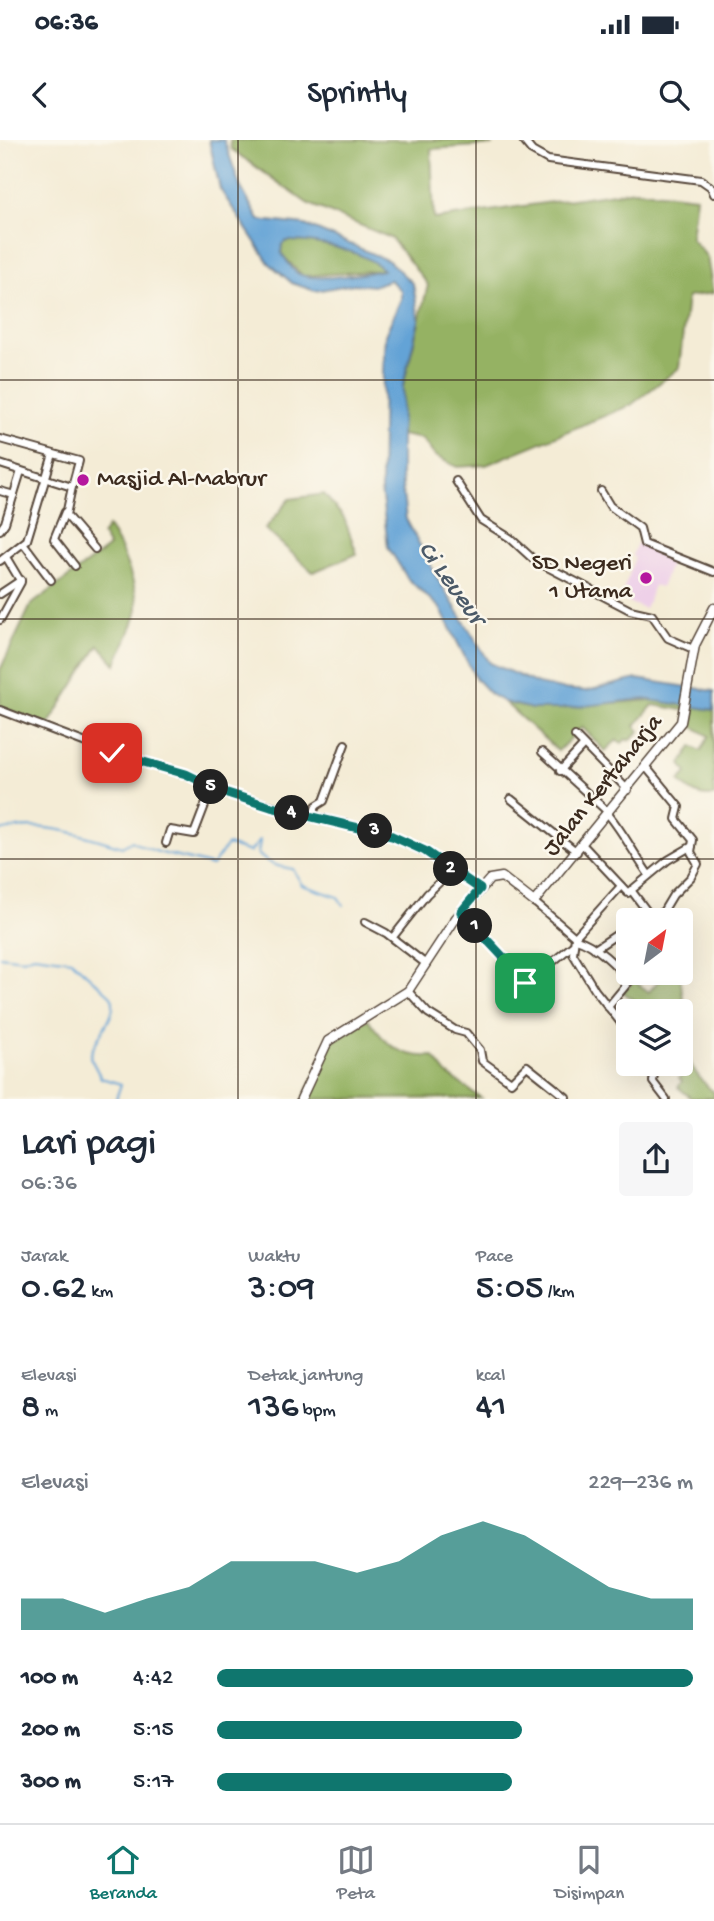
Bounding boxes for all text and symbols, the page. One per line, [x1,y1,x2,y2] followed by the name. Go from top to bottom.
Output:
[35,9,98,40] text: 06:36
[21,76,59,114] icon: back
[307,76,407,114] text: Sprintly
[655,76,693,114] icon: search
[97,466,268,495] place label: Masjid Al-Mabrur
[75,472,91,488] marker: Masjid Al-Mabrur
[409,536,494,636] water label: Ci Leueur
[532,550,633,607] place label: SD Negeri 1 Utama
[638,570,654,586] marker: SD Negeri 1 Utama
[538,709,670,863] street label: Jalan Kertaharja
[82,723,142,783] pin
[93,734,131,772] icon: check
[194,770,228,804] pin: 5
[206,775,216,798] text: 5
[274,796,310,830] pin: 4
[287,801,296,824] text: 4
[358,814,392,848] pin: 3
[370,819,379,842] text: 3
[434,852,468,886] pin: 2
[446,857,455,880] text: 2
[458,908,492,944] pin: 1
[616,908,693,985] north arrow
[616,908,693,1076] map controls
[471,914,478,937] text: 1
[495,953,555,1013] pin
[506,964,544,1002] icon: arrive
[616,999,693,1076] button: layers
[619,1122,693,1196] button: share
[21,1123,156,1167] text: Lari pagi
[21,1171,77,1198] text: 06:36
[21,1246,67,1269] text: Jarak
[248,1246,300,1269] text: Waktu
[476,1246,513,1269] text: Pace
[21,1269,87,1310] text: 0.62
[248,1269,315,1310] text: 3:09
[476,1269,543,1310] text: 5:05
[87,1281,113,1304] text: km
[543,1281,574,1304] text: /km
[21,1365,77,1388] text: Elevasi
[248,1365,363,1388] text: Detak jantung
[476,1365,505,1388] text: kcal
[21,1388,40,1429] text: 8
[248,1388,298,1429] text: 136
[476,1388,506,1429] text: 41
[40,1400,58,1423] text: m
[298,1400,336,1423] text: bpm
[21,1470,89,1497] text: Elevasi
[588,1470,693,1497] text: 229–236 m
[21,1665,78,1692] text: 100 m
[133,1665,173,1692] text: 4:42
[21,1717,80,1744] text: 200 m
[133,1717,174,1744] text: 5:15
[21,1769,81,1796] text: 300 m
[133,1769,174,1796] text: 5:17
[90,1841,157,1906] tab: Beranda
[336,1841,375,1906] tab: Peta
[554,1841,624,1906] tab: Disimpan

